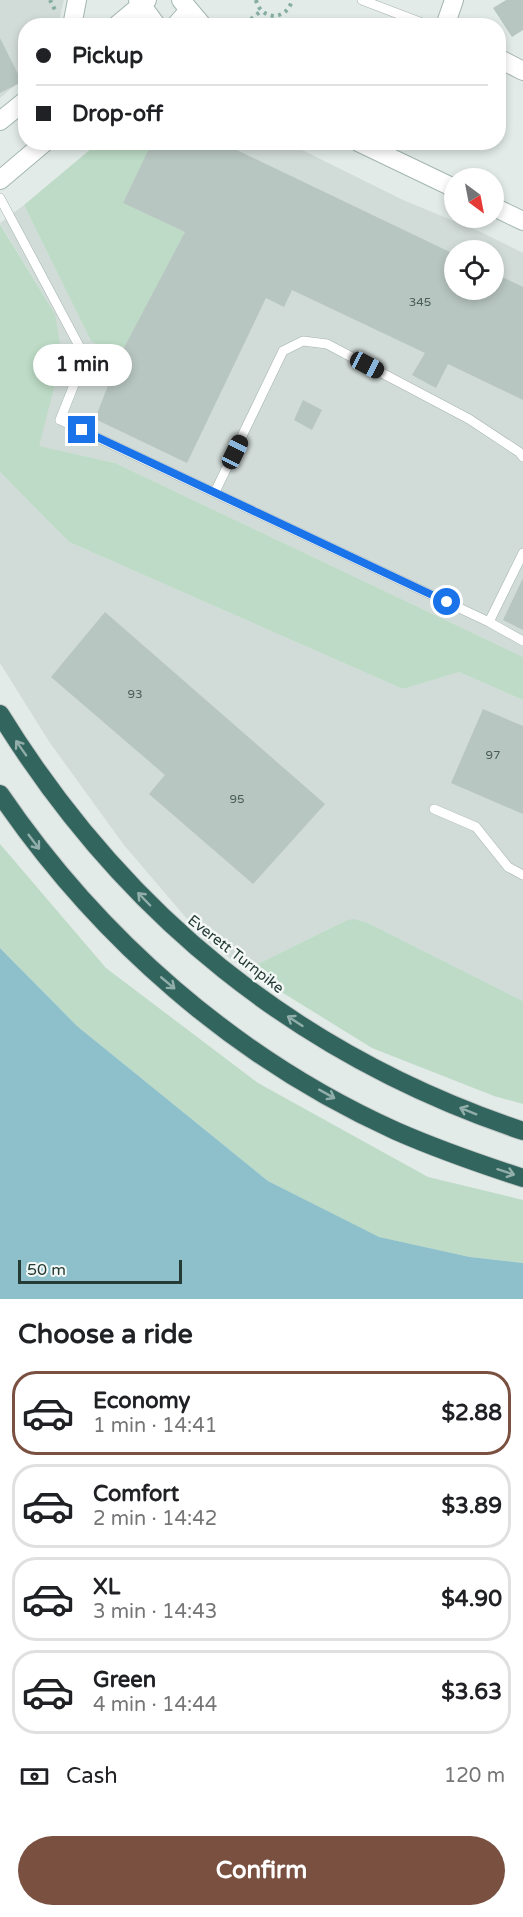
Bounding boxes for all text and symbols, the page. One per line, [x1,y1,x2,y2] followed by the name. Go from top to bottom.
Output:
[72,43,143,69] text: Pickup
[72,101,163,127] text: Drop-off
[444,168,504,228] north arrow
[444,168,504,300] map controls
[444,240,504,300] button: locate
[409,295,431,309] house number: 345
[32,343,132,385] callout: 1 min
[347,349,387,381] car
[56,353,109,377] text: 1 min
[68,416,95,443] route end
[219,432,251,472] car
[433,588,460,615] route start
[127,687,143,701] house number: 93
[15,739,28,756] one-way arrow
[485,748,501,762] house number: 97
[229,792,245,806] house number: 95
[28,833,40,849] one-way arrow
[136,892,151,907] one-way arrow
[184,911,288,997] street label: Everett Turnpike
[160,977,176,990] one-way arrow
[287,1015,304,1027] one-way arrow
[318,1089,335,1101] one-way arrow
[459,1105,478,1116] one-way arrow
[496,1167,515,1178] one-way arrow
[18,1257,182,1284] scale bar
[27,1260,66,1280] text: 50 m
[18,1318,193,1351] text: Choose a ride
[21,1386,75,1440] icon: car
[93,1388,190,1414] text: Economy
[441,1400,502,1426] text: $2.88
[93,1414,217,1438] text: 1 min · 14:41
[21,1479,75,1533] icon: car
[93,1481,179,1507] text: Comfort
[441,1493,502,1519] text: $3.89
[93,1507,217,1531] text: 2 min · 14:42
[21,1572,75,1626] icon: car
[93,1574,120,1600] text: XL
[441,1586,502,1612] text: $4.90
[93,1600,217,1624] text: 3 min · 14:43
[21,1665,75,1719] icon: car
[93,1667,156,1693] text: Green
[441,1679,502,1705] text: $3.63
[93,1693,217,1717] text: 4 min · 14:44
[18,1760,51,1793] icon: cash
[66,1763,118,1789] text: Cash
[444,1764,505,1788] text: 120 m
[18,1836,505,1905] button: Confirm

